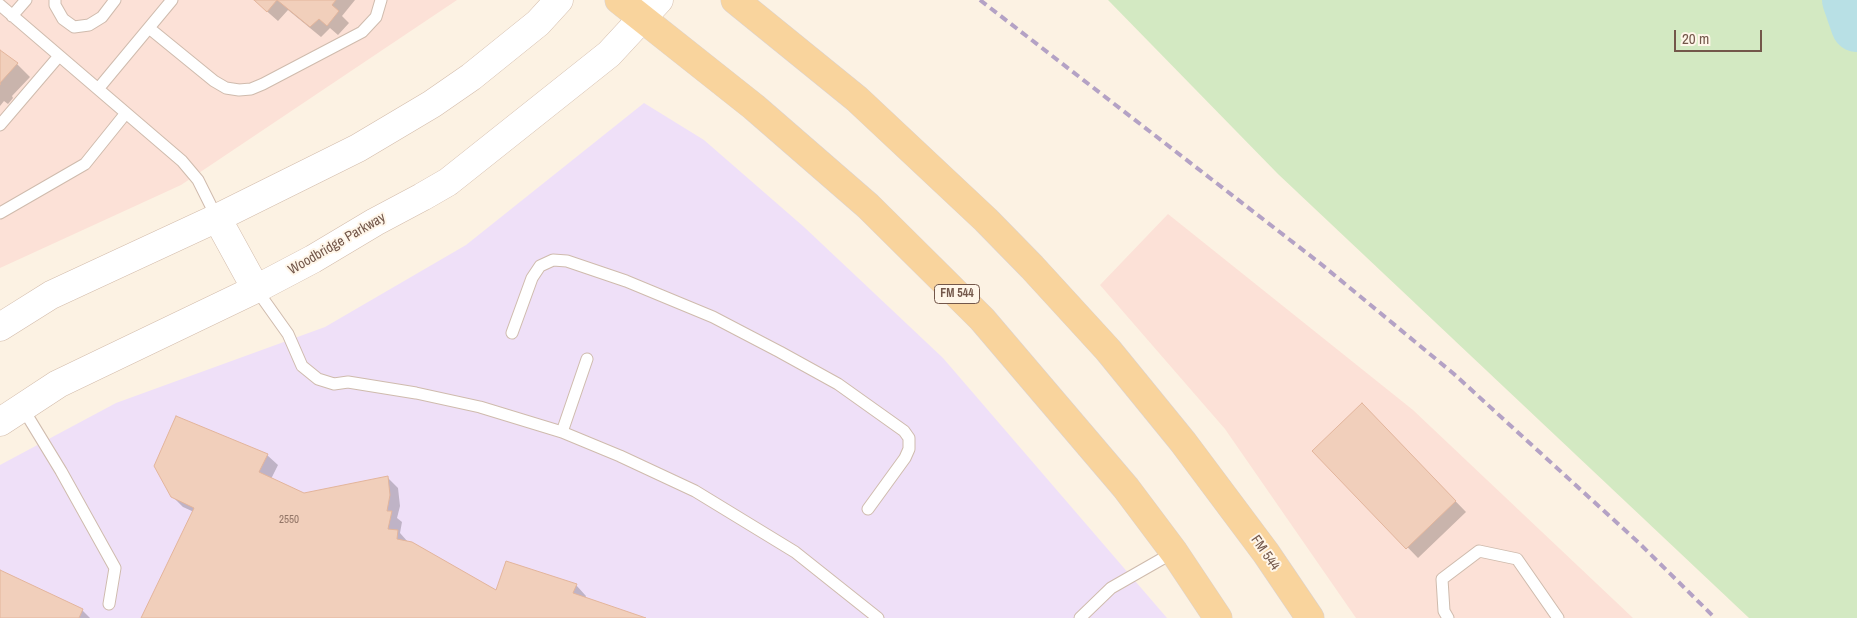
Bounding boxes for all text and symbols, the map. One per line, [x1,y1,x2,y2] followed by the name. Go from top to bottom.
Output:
[1677,20,1764,52] scale bar
[1682,28,1709,49] text: 20 m
[285,209,389,279] street label: Woodbridge Parkway
[934,284,980,304] road number: FM 544
[279,513,299,527] house number: 2550
[1247,532,1283,574] street label: FM 544

